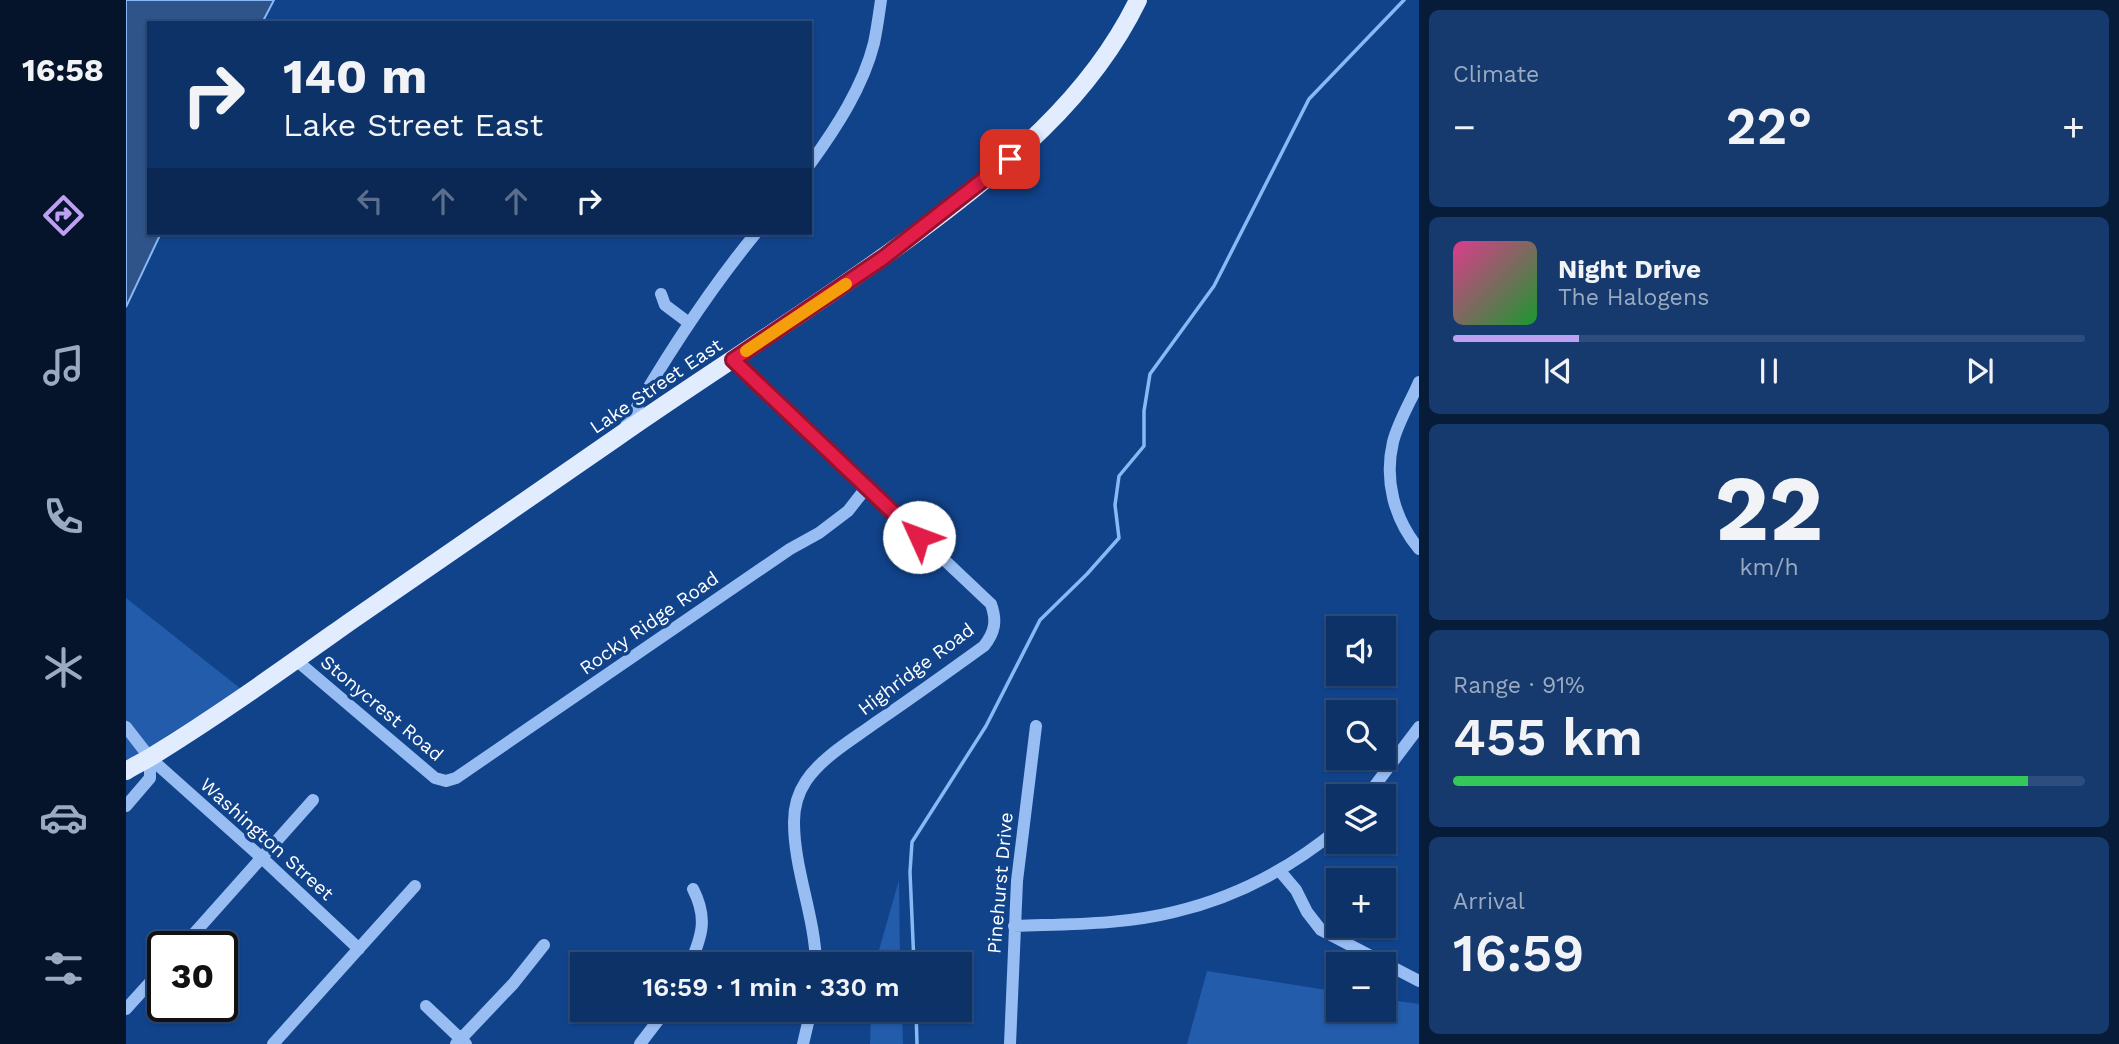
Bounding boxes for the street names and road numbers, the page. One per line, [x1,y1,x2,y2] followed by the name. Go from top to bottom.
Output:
[586,333,727,439] street label: Lake Street East
[575,566,723,680] street label: Rocky Ridge Road
[853,618,979,720] street label: Highridge Road
[316,650,448,766] street label: Stonycrest Road
[195,773,339,905] street label: Washington Street
[982,811,1018,955] street label: Pinehurst Drive

